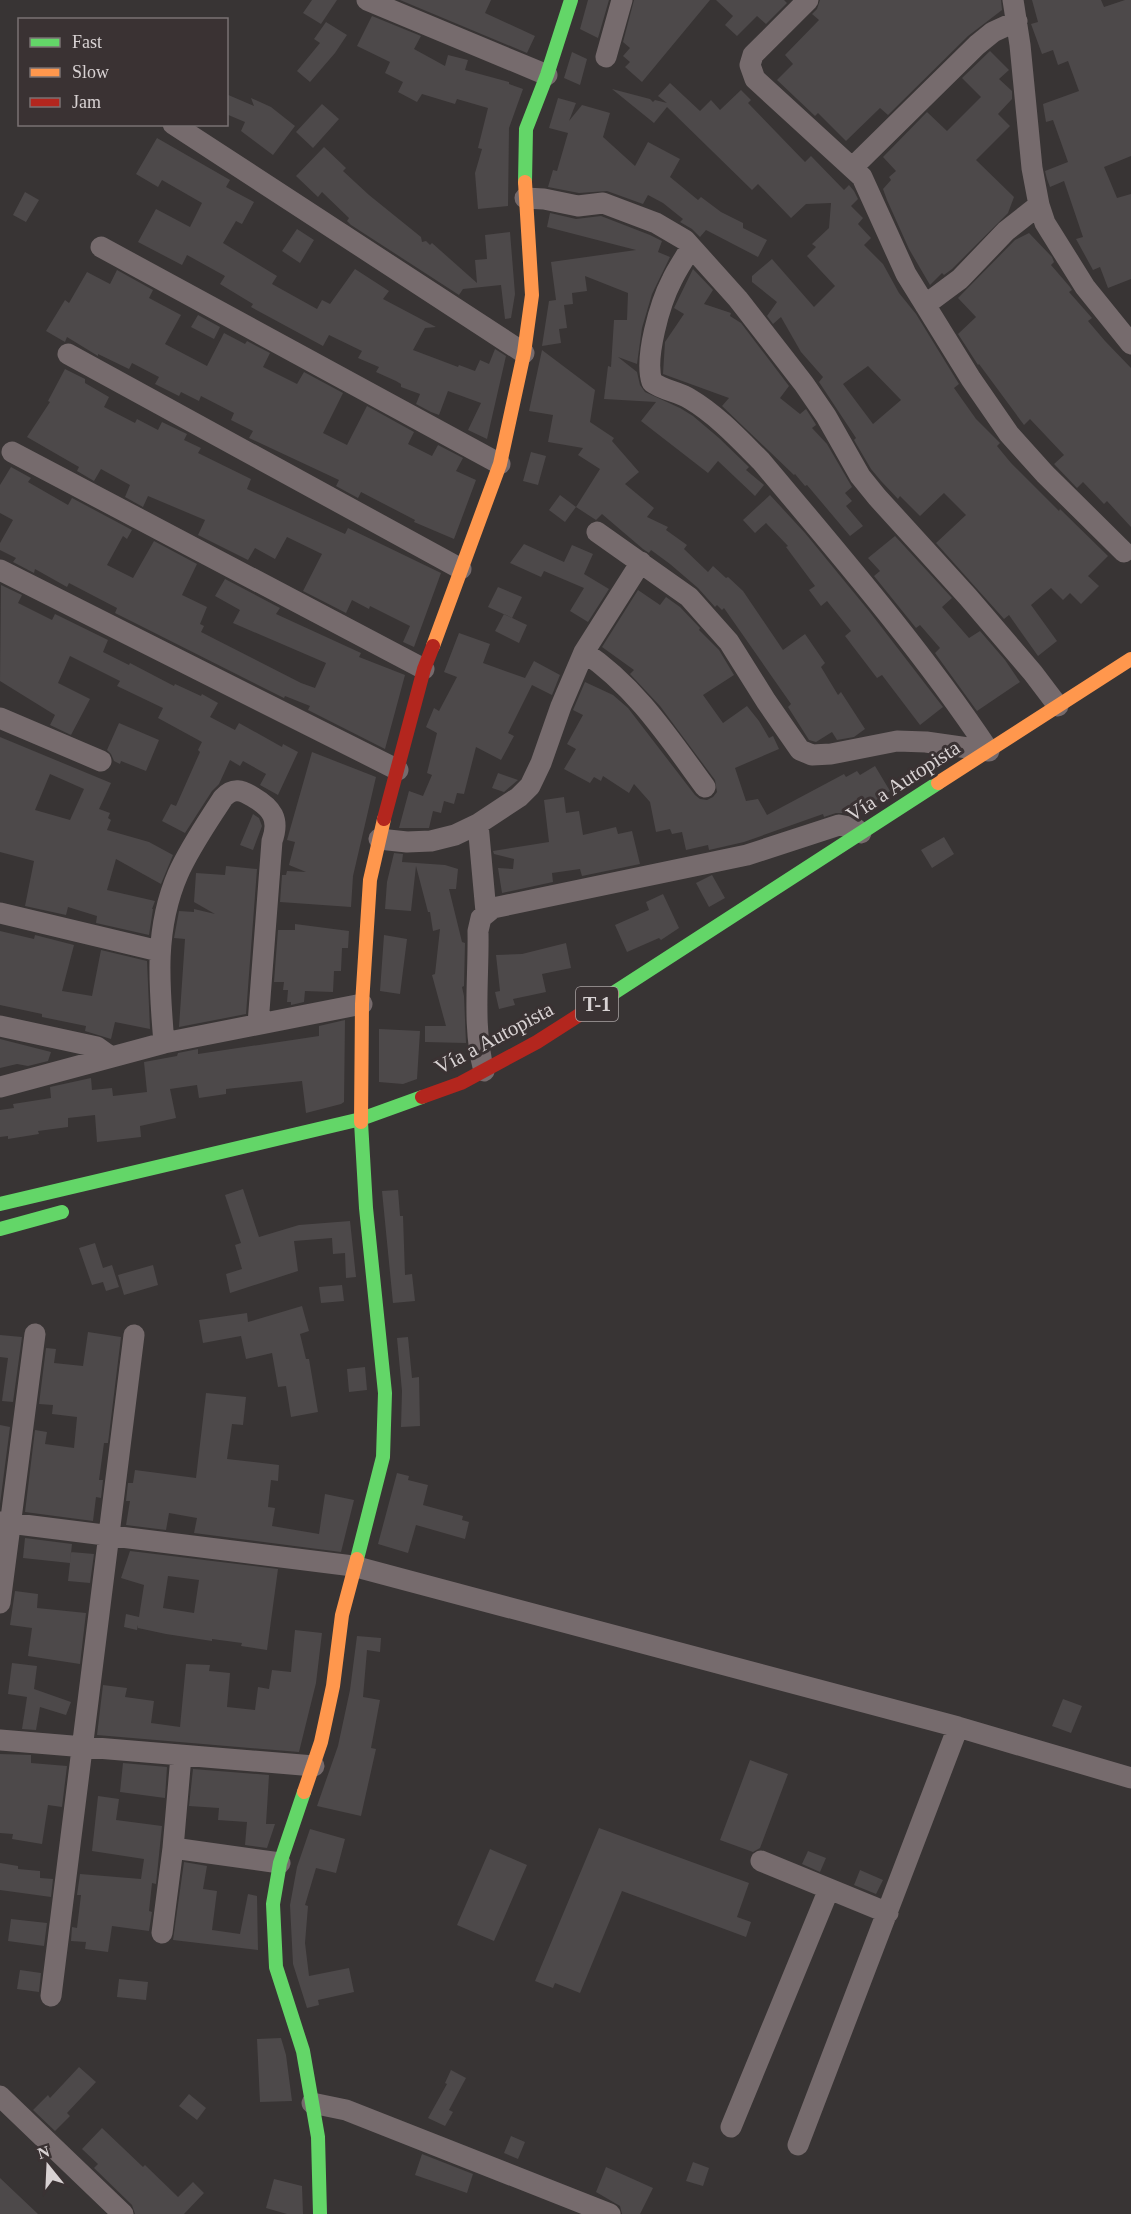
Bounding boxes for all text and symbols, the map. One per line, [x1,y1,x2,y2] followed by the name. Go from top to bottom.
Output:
[18,18,228,126] legend
[72,32,102,52] text: Fast
[72,62,109,82] text: Slow
[72,92,101,112] text: Jam
[842,735,965,827] street label: Vía a Autopista
[576,987,618,1021] road number: T-1
[431,996,558,1079] street label: Vía a Autopista
[18,2136,78,2196] north arrow
[35,2142,52,2162] text: N

